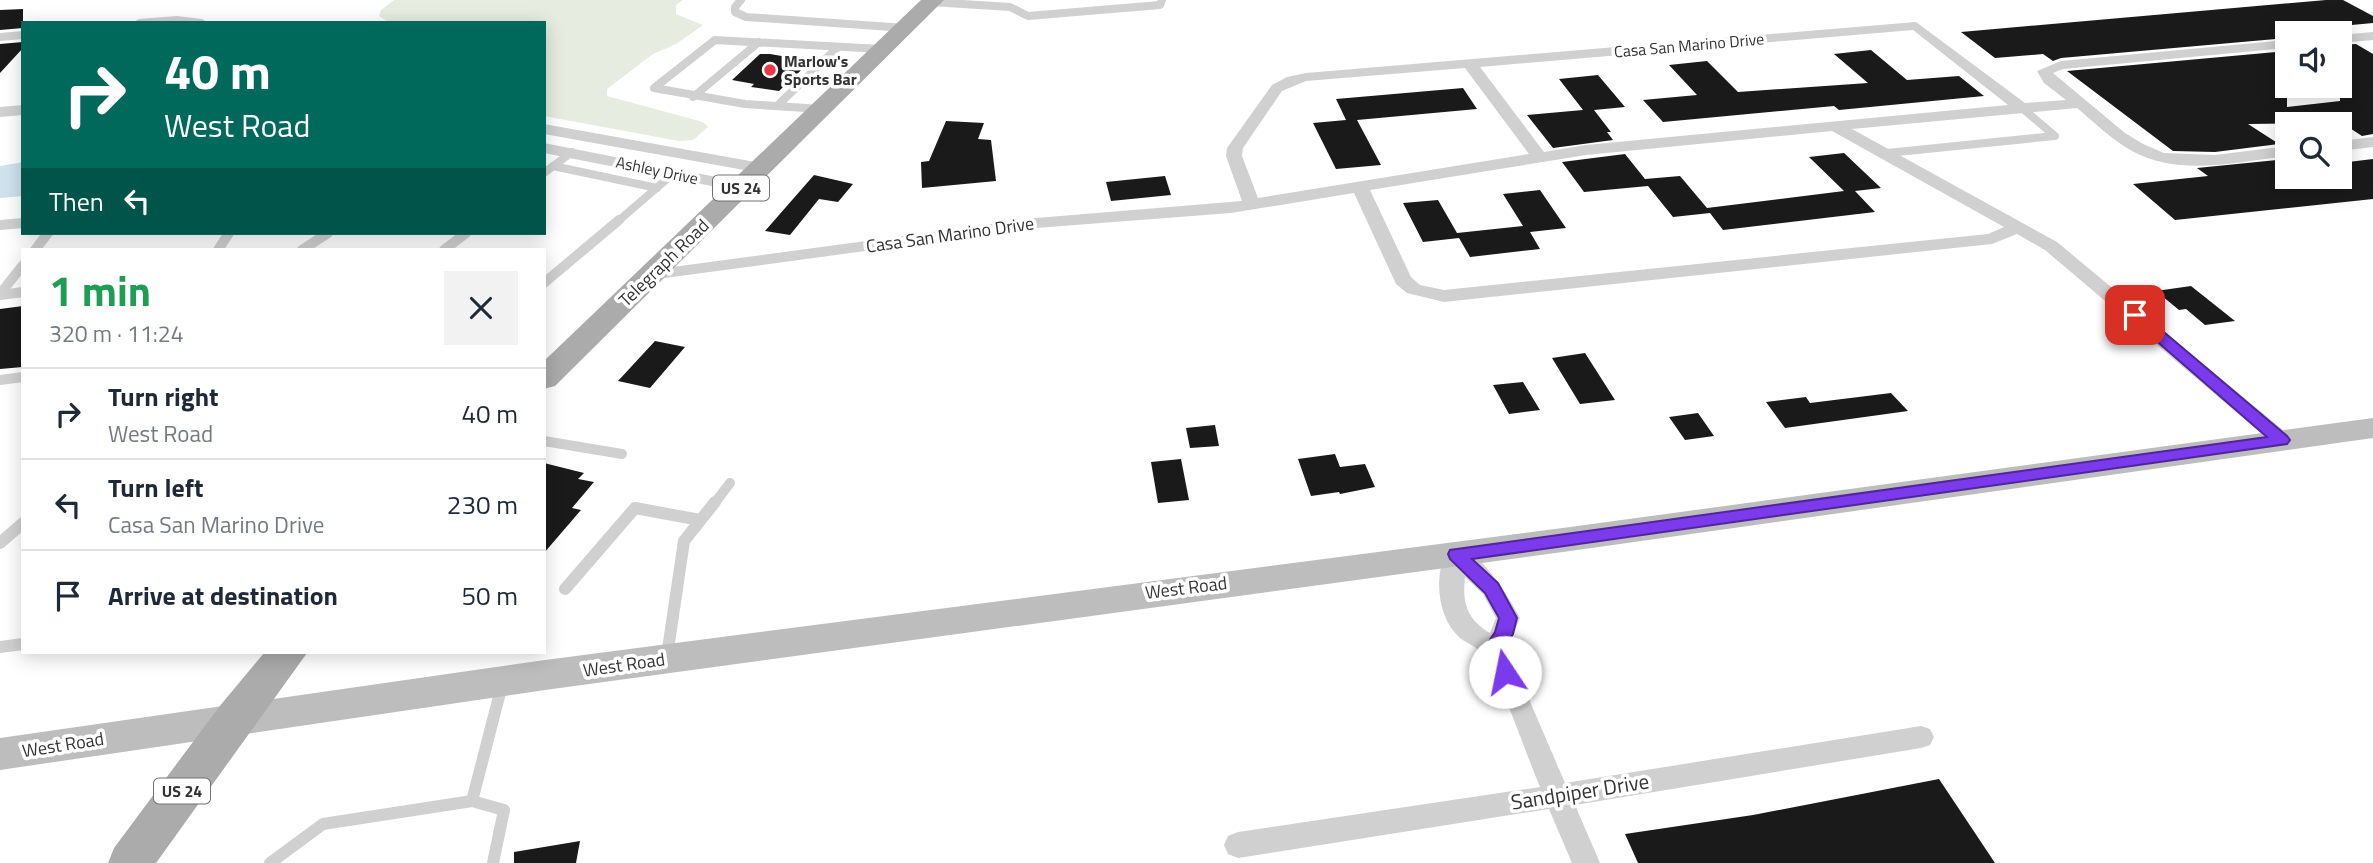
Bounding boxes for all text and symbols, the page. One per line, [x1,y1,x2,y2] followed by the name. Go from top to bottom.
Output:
[2275,21,2352,189] map controls
[2275,21,2352,98] button: sound
[1613,26,1765,64] street label: Casa San Marino Drive
[164,33,271,108] text: 40 m
[49,49,140,140] icon: right
[784,49,857,91] place label: Marlow's Sports Bar
[762,62,778,78] marker: Marlow's Sports Bar
[164,101,310,149] text: West Road
[2275,112,2352,189] button: search
[614,150,700,190] street label: Ashley Drive
[713,176,769,200] road number: US 24
[49,182,104,221] text: Then
[118,182,156,220] icon: left
[864,209,1036,260] street label: Casa San Marino Drive
[612,212,715,313] street label: Telegraph Road
[49,258,151,322] text: 1 min
[444,271,518,345] button: close
[2105,285,2165,345] pin
[2116,296,2154,334] icon: arrive
[49,316,184,351] text: 320 m · 11:24
[108,377,219,416] text: Turn right
[461,394,518,433] text: 40 m
[49,395,87,433] icon: right
[108,416,213,451] text: West Road
[108,468,203,507] text: Turn left
[447,485,518,524] text: 230 m
[49,486,87,524] icon: left
[108,507,324,542] text: Casa San Marino Drive
[1143,569,1228,606] street label: West Road
[108,576,338,615] text: Arrive at destination
[461,576,518,615] text: 50 m
[49,577,87,615] icon: arrive
[1468,635,1542,709] position arrow
[581,645,667,684] street label: West Road
[20,725,106,764] street label: West Road
[1508,764,1651,818] street label: Sandpiper Drive
[154,778,210,804] road number: US 24

